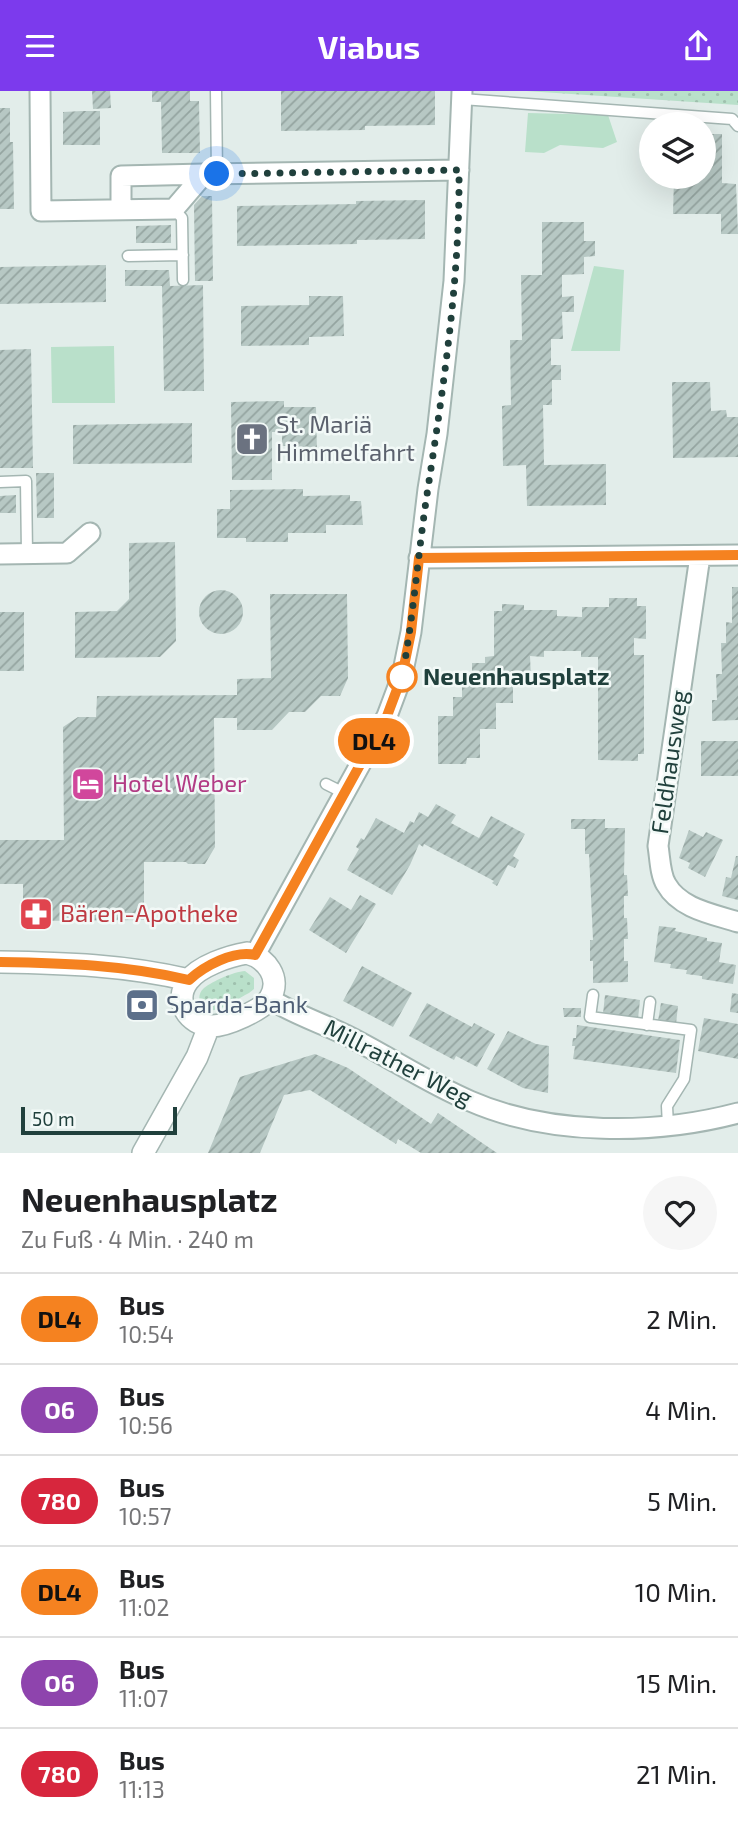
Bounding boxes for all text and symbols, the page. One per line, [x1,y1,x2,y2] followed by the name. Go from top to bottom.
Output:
[21,27,59,65] icon: menu
[318,27,420,65] text: Viabus
[679,27,717,65] icon: share
[639,112,716,189] map controls
[639,112,716,189] button: layers
[199,156,234,191] your location
[276,409,415,466] place label: St. Mariä Himmelfahrt
[233,420,271,458] church icon: St. Mariä Himmelfahrt
[423,661,610,690] place label: Neuenhausplatz
[387,662,417,692] marker: Neuenhausplatz
[644,688,693,836] street label: Feldhausweg
[334,718,414,764] line badge: DL4
[352,726,396,755] text: DL4
[69,765,107,803] hotel icon: Hotel Weber
[112,768,247,797] place label: Hotel Weber
[17,895,55,933] pharmacy icon: Bären-Apotheke
[60,898,238,927] place label: Bären-Apotheke
[123,986,161,1024] bank icon: Sparda-Bank
[166,989,308,1018] place label: Sparda-Bank
[320,1012,478,1112] street label: Millrather Weg
[21,1104,177,1136] scale bar
[32,1107,75,1130] text: 50 m
[643,1176,717,1250] button: heart
[21,1179,278,1219] text: Neuenhausplatz
[21,1225,254,1253] text: Zu Fuß · 4 Min. · 240 m
[119,1289,165,1320] text: Bus
[646,1303,717,1334] text: 2 Min.
[37,1304,82,1333] text: DL4
[119,1320,174,1348] text: 10:54
[119,1380,165,1411] text: Bus
[645,1394,717,1425] text: 4 Min.
[44,1395,75,1424] text: O6
[119,1411,173,1439] text: 10:56
[119,1471,165,1502] text: Bus
[647,1485,717,1516] text: 5 Min.
[38,1486,81,1515] text: 780
[119,1502,172,1530] text: 10:57
[119,1562,165,1593] text: Bus
[635,1576,717,1607] text: 10 Min.
[37,1577,82,1606] text: DL4
[119,1593,170,1621] text: 11:02
[119,1653,165,1684] text: Bus
[637,1667,717,1698] text: 15 Min.
[44,1668,75,1697] text: O6
[119,1684,168,1712] text: 11:07
[119,1744,165,1775] text: Bus
[636,1758,717,1789] text: 21 Min.
[38,1759,81,1788] text: 780
[119,1775,165,1803] text: 11:13

